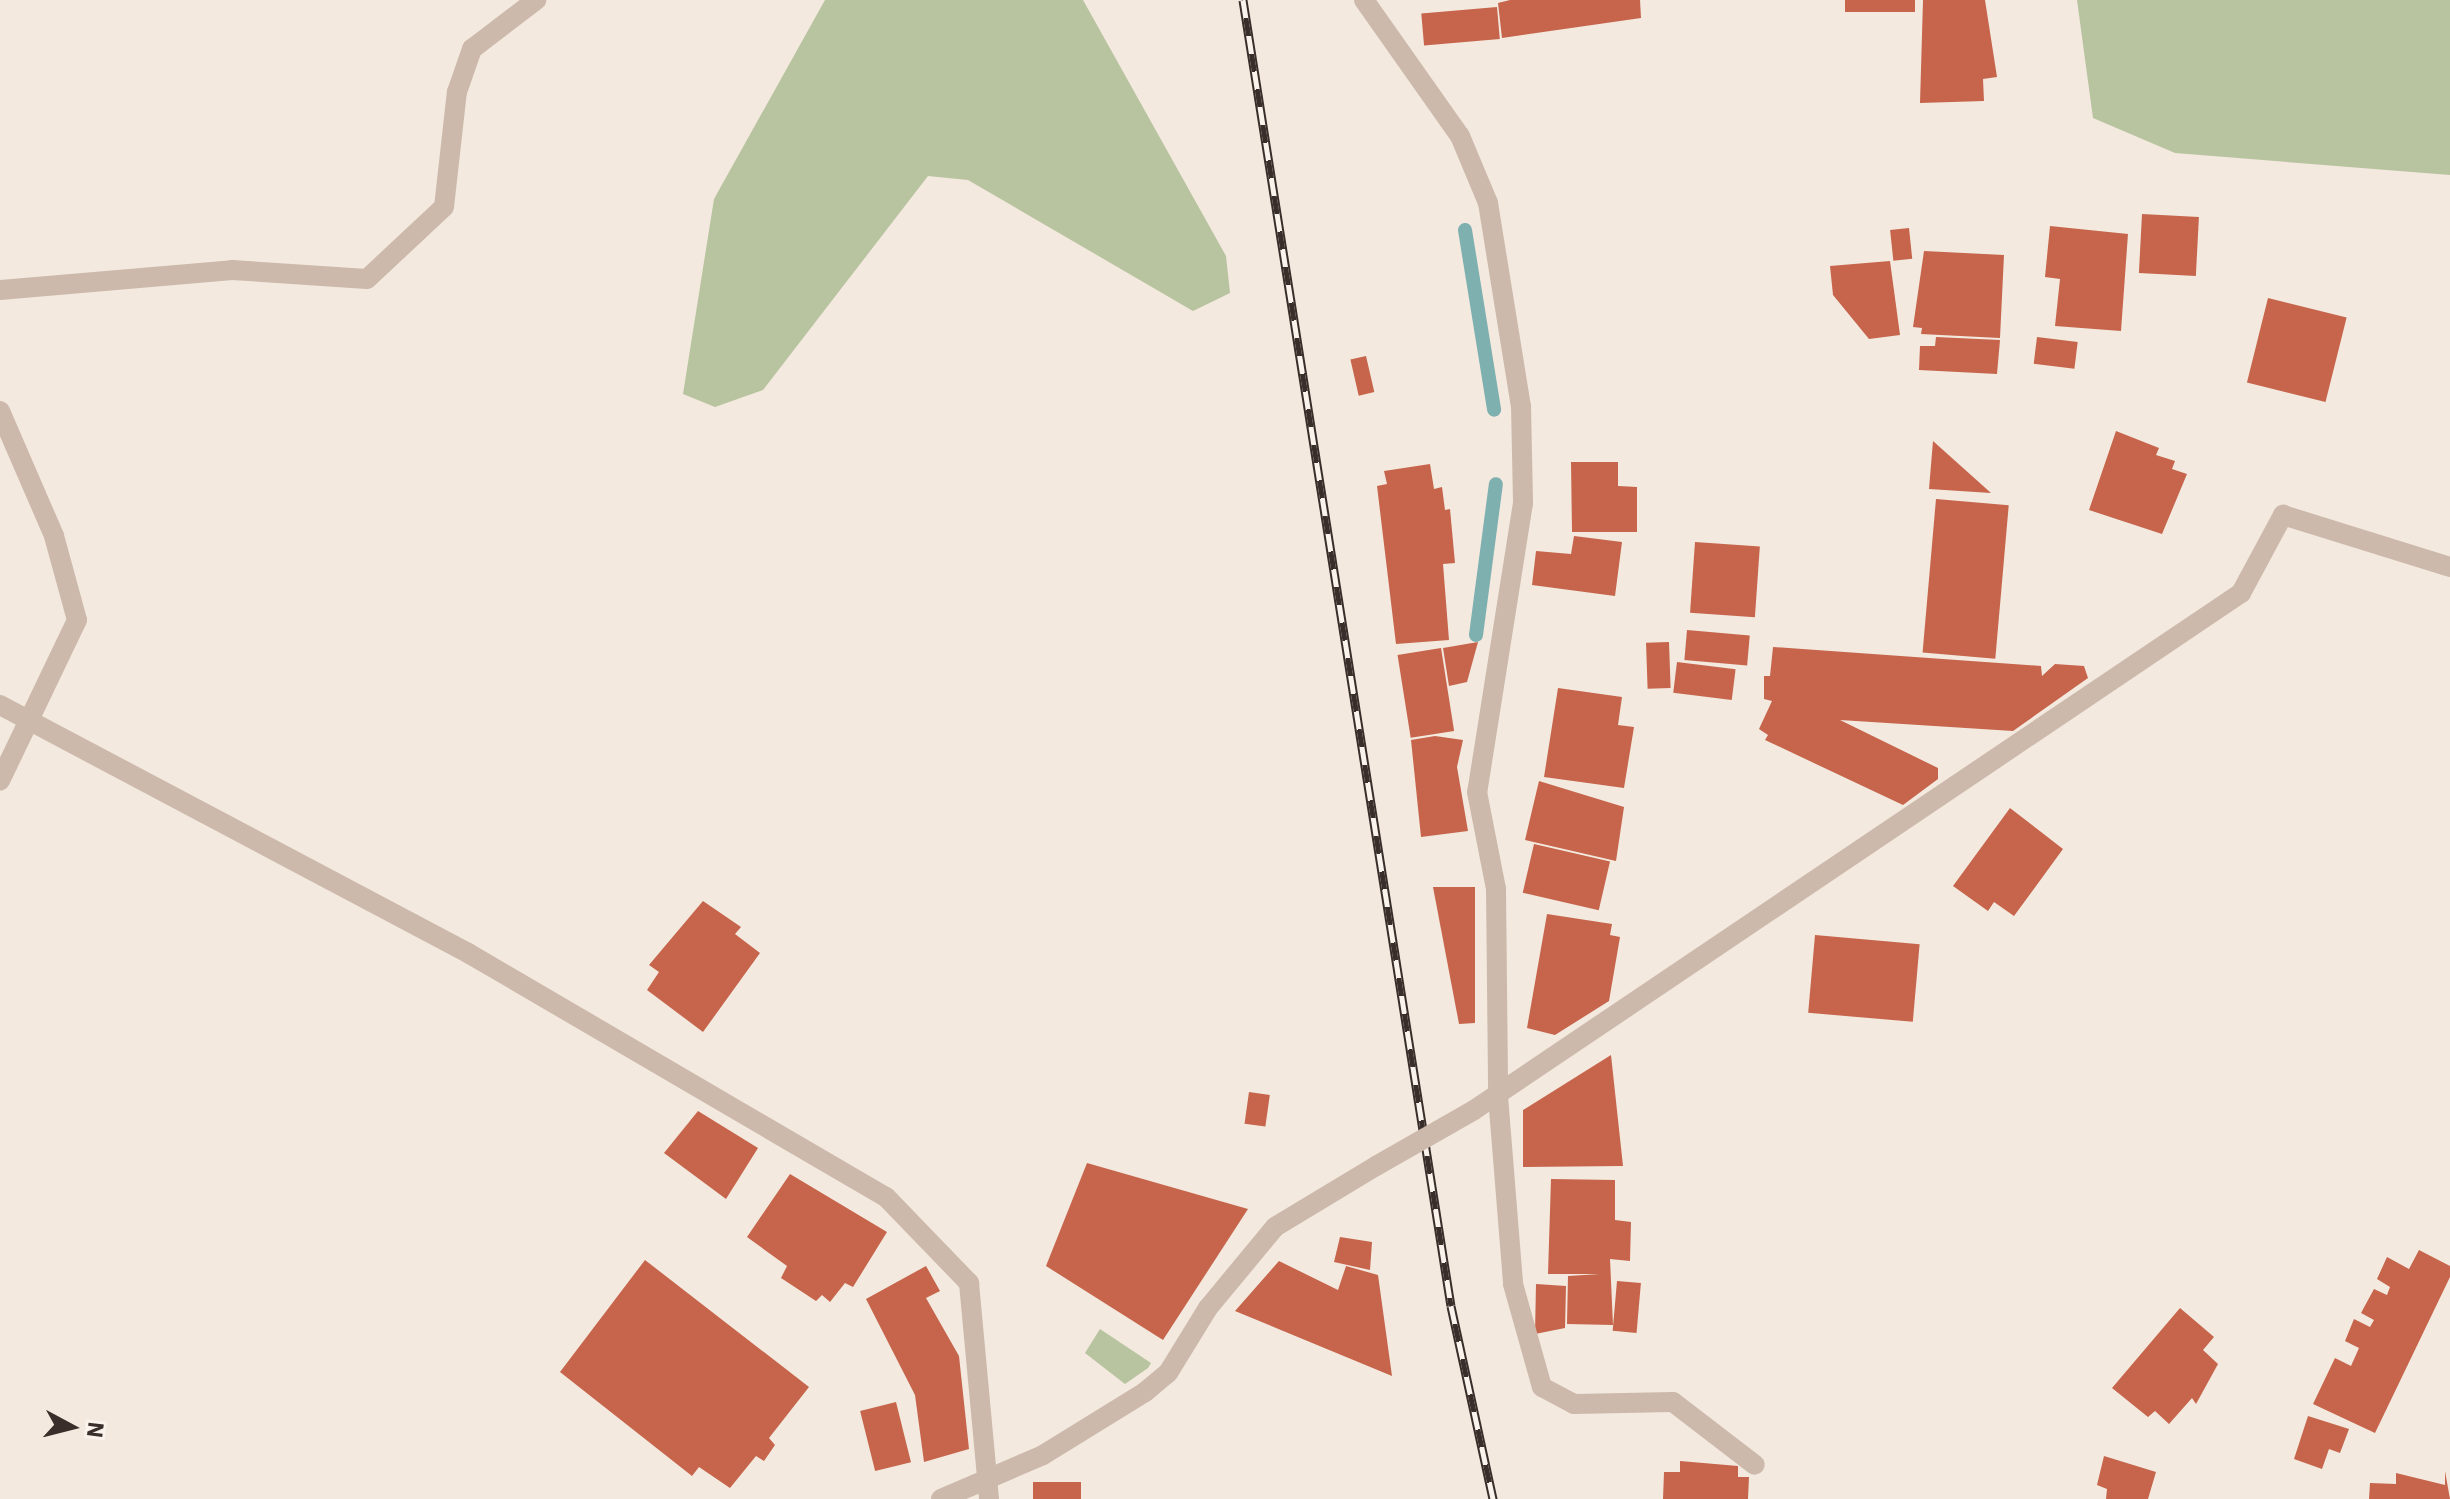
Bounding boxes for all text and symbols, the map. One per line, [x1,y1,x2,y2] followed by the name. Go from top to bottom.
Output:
[32,1387,112,1467] north arrow
[81,1420,112,1440] text: N

